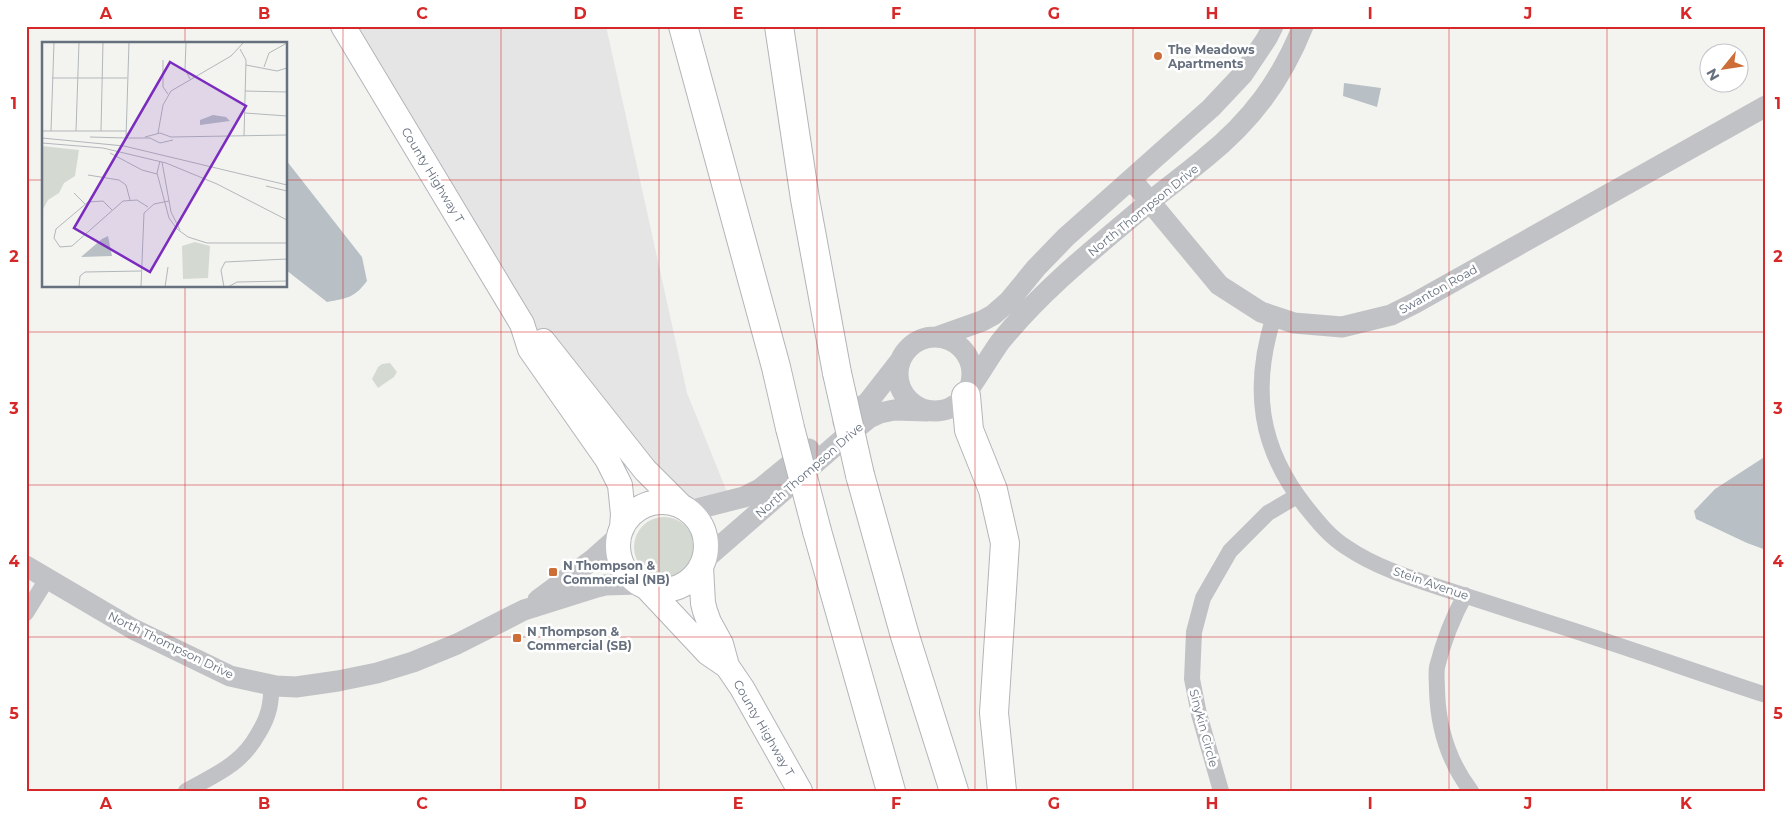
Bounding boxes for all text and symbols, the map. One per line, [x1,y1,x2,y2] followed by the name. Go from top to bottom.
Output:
[99,4,113,23] text: A
[258,4,270,23] text: B
[416,4,428,23] text: C
[573,4,587,23] text: D
[733,4,743,23] text: E
[891,4,901,23] text: F
[1048,4,1060,23] text: G
[1206,4,1218,23] text: H
[1367,4,1373,23] text: I
[1523,4,1532,23] text: J
[1680,4,1693,23] text: K
[42,42,288,288] inset map
[1167,42,1255,71] place label: The Meadows Apartments
[1700,42,1750,92] north arrow
[1152,50,1164,62] marker: The Meadows Apartments
[1702,65,1723,84] text: N
[11,94,17,113] text: 1
[1775,94,1781,113] text: 1
[399,124,468,226] street label: County Highway T
[1085,161,1201,259] street label: North Thompson Drive
[9,247,19,266] text: 2
[1773,247,1783,266] text: 2
[1396,261,1480,317] street label: Swanton Road
[8,399,19,418] text: 3
[1772,399,1783,418] text: 3
[752,419,866,521] street label: North Thompson Drive
[8,552,20,571] text: 4
[1772,552,1784,571] text: 4
[563,558,670,587] place label: N Thompson & Commercial (NB)
[1391,563,1471,603] street label: Stein Avenue
[547,566,559,578] marker: N Thompson & Commercial (NB)
[106,608,236,682] street label: North Thompson Drive
[527,624,632,653] place label: N Thompson & Commercial (SB)
[511,632,523,644] marker: N Thompson & Commercial (SB)
[730,677,798,779] street label: County Highway T
[1186,687,1222,769] street label: Sinykin Circle
[9,704,19,723] text: 5
[1773,704,1783,723] text: 5
[99,794,113,813] text: A
[258,794,270,813] text: B
[416,794,428,813] text: C
[573,794,587,813] text: D
[733,794,743,813] text: E
[891,794,901,813] text: F
[1048,794,1060,813] text: G
[1206,794,1218,813] text: H
[1367,794,1373,813] text: I
[1523,794,1532,813] text: J
[1680,794,1693,813] text: K

